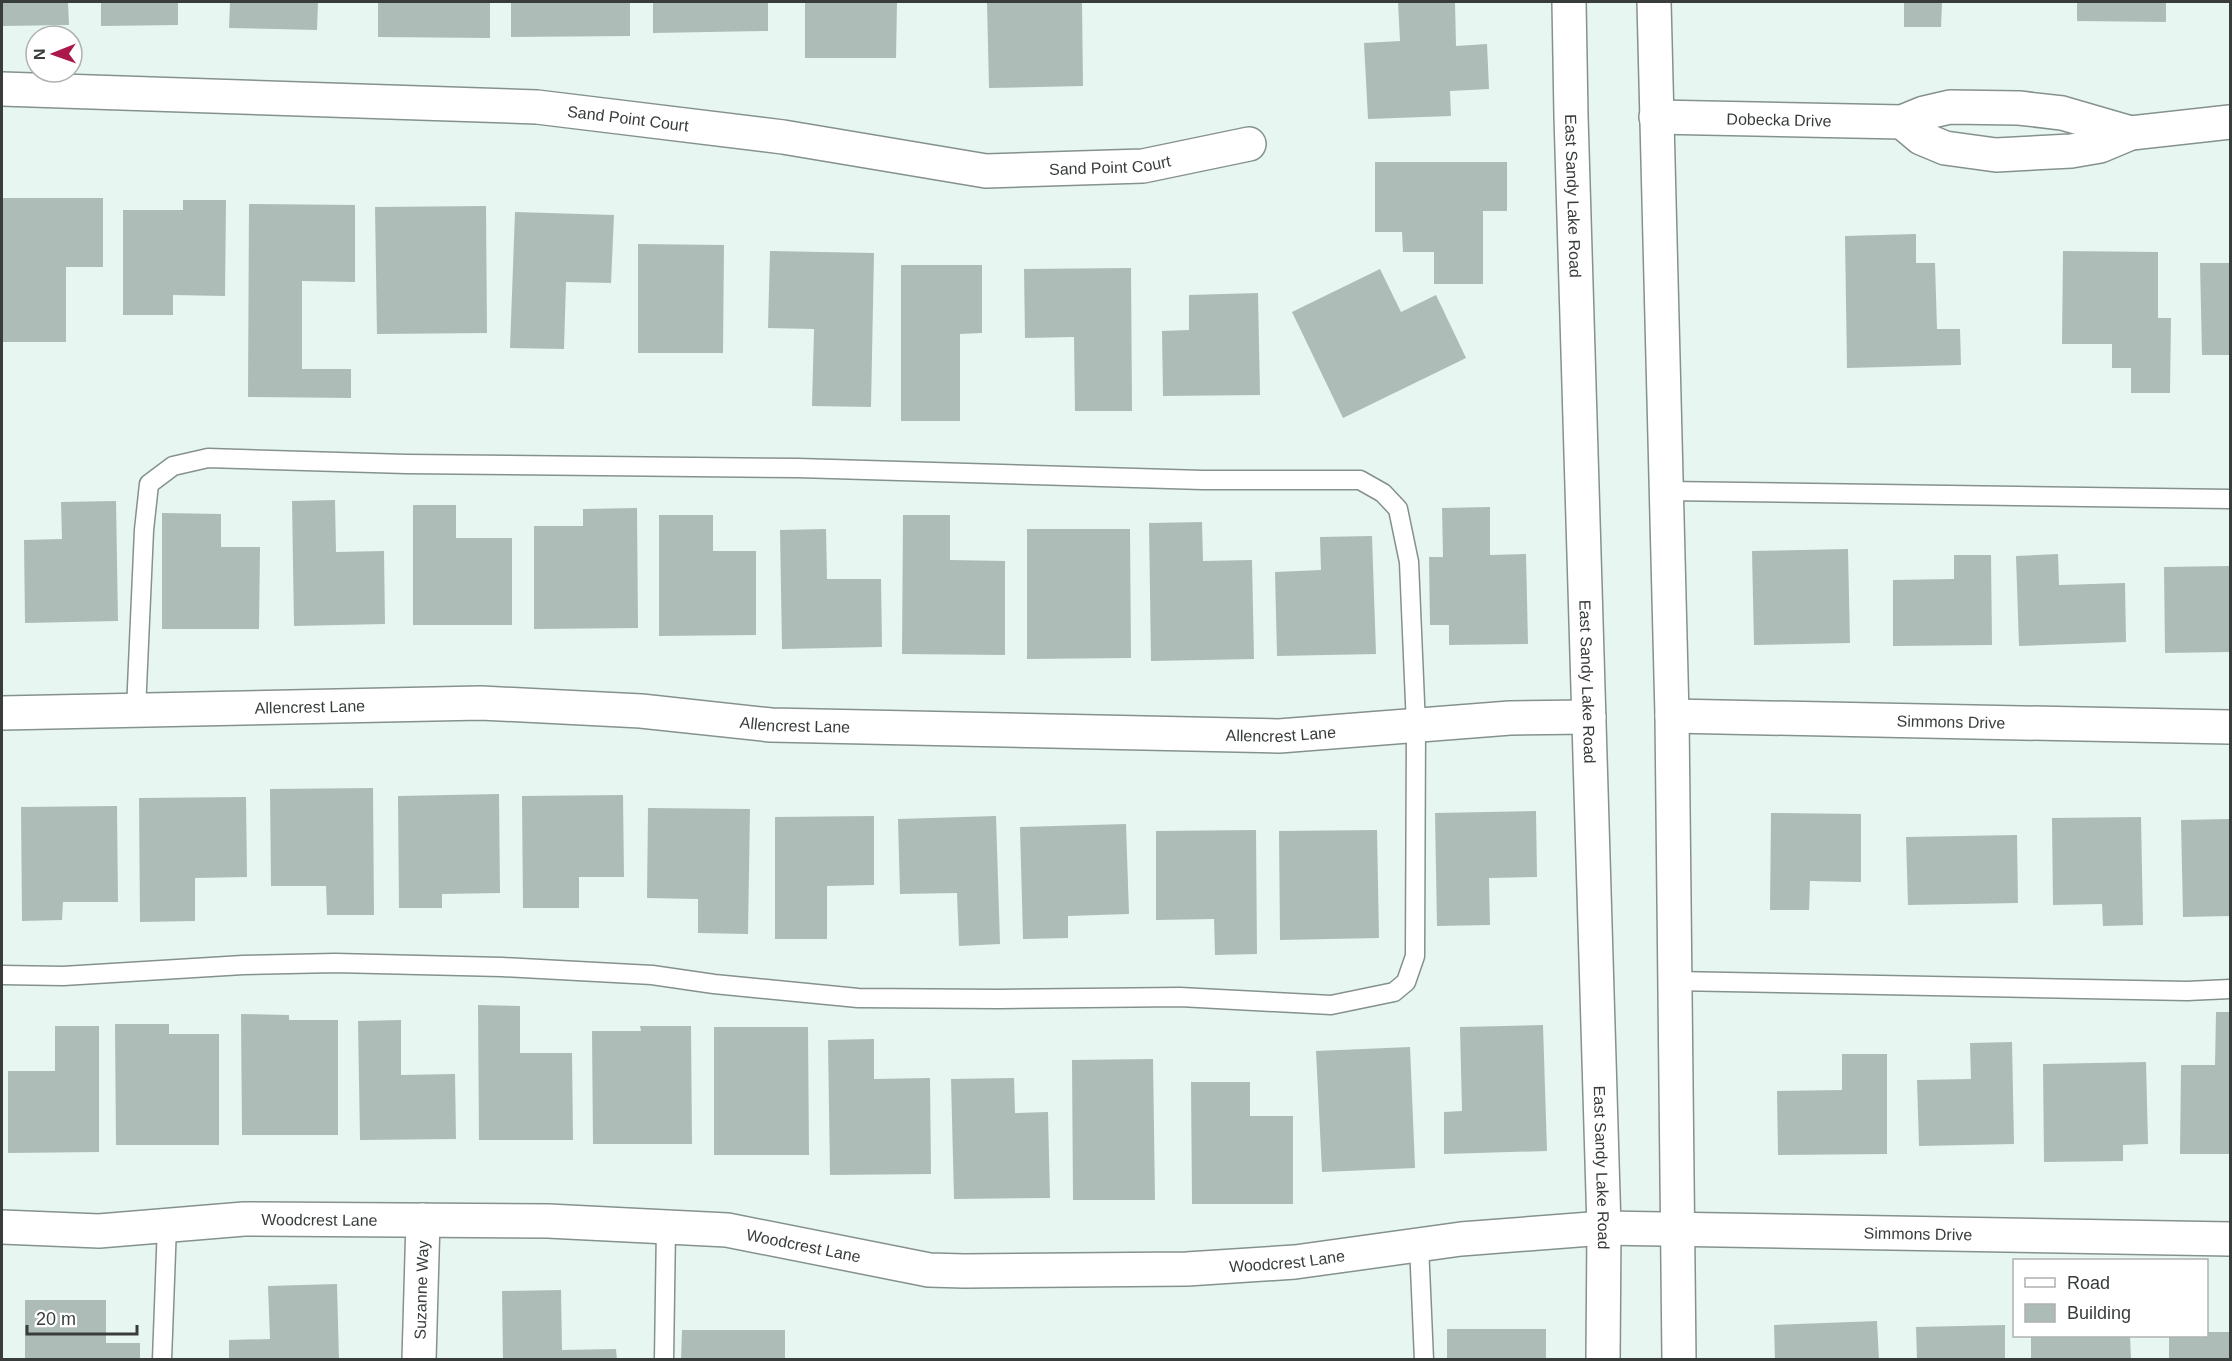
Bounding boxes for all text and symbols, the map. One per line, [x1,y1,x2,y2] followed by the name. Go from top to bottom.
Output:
[24,24,84,84] north arrow
[31,48,48,60] text: N
[566,103,690,134] street label: Sand Point Court
[1726,110,1832,130] street label: Dobecka Drive
[1562,114,1584,278] street label: East Sandy Lake Road
[1049,152,1173,178] street label: Sand Point Court
[1576,600,1598,764] street label: East Sandy Lake Road
[255,697,365,717] street label: Allencrest Lane
[1897,712,2005,732] street label: Simmons Drive
[739,714,850,736] street label: Allencrest Lane
[1225,724,1337,745] street label: Allencrest Lane
[1591,1085,1612,1249] street label: East Sandy Lake Road
[261,1211,378,1229] street label: Woodcrest Lane
[1864,1225,1972,1243] street label: Simmons Drive
[745,1226,862,1265] street label: Woodcrest Lane
[412,1240,431,1340] street label: Suzanne Way
[1228,1247,1346,1275] street label: Woodcrest Lane
[2013,1259,2208,1337] legend
[2067,1273,2110,1293] text: Road
[27,1298,136,1336] scale bar
[2067,1303,2131,1323] text: Building
[36,1309,76,1329] text: 20 m

